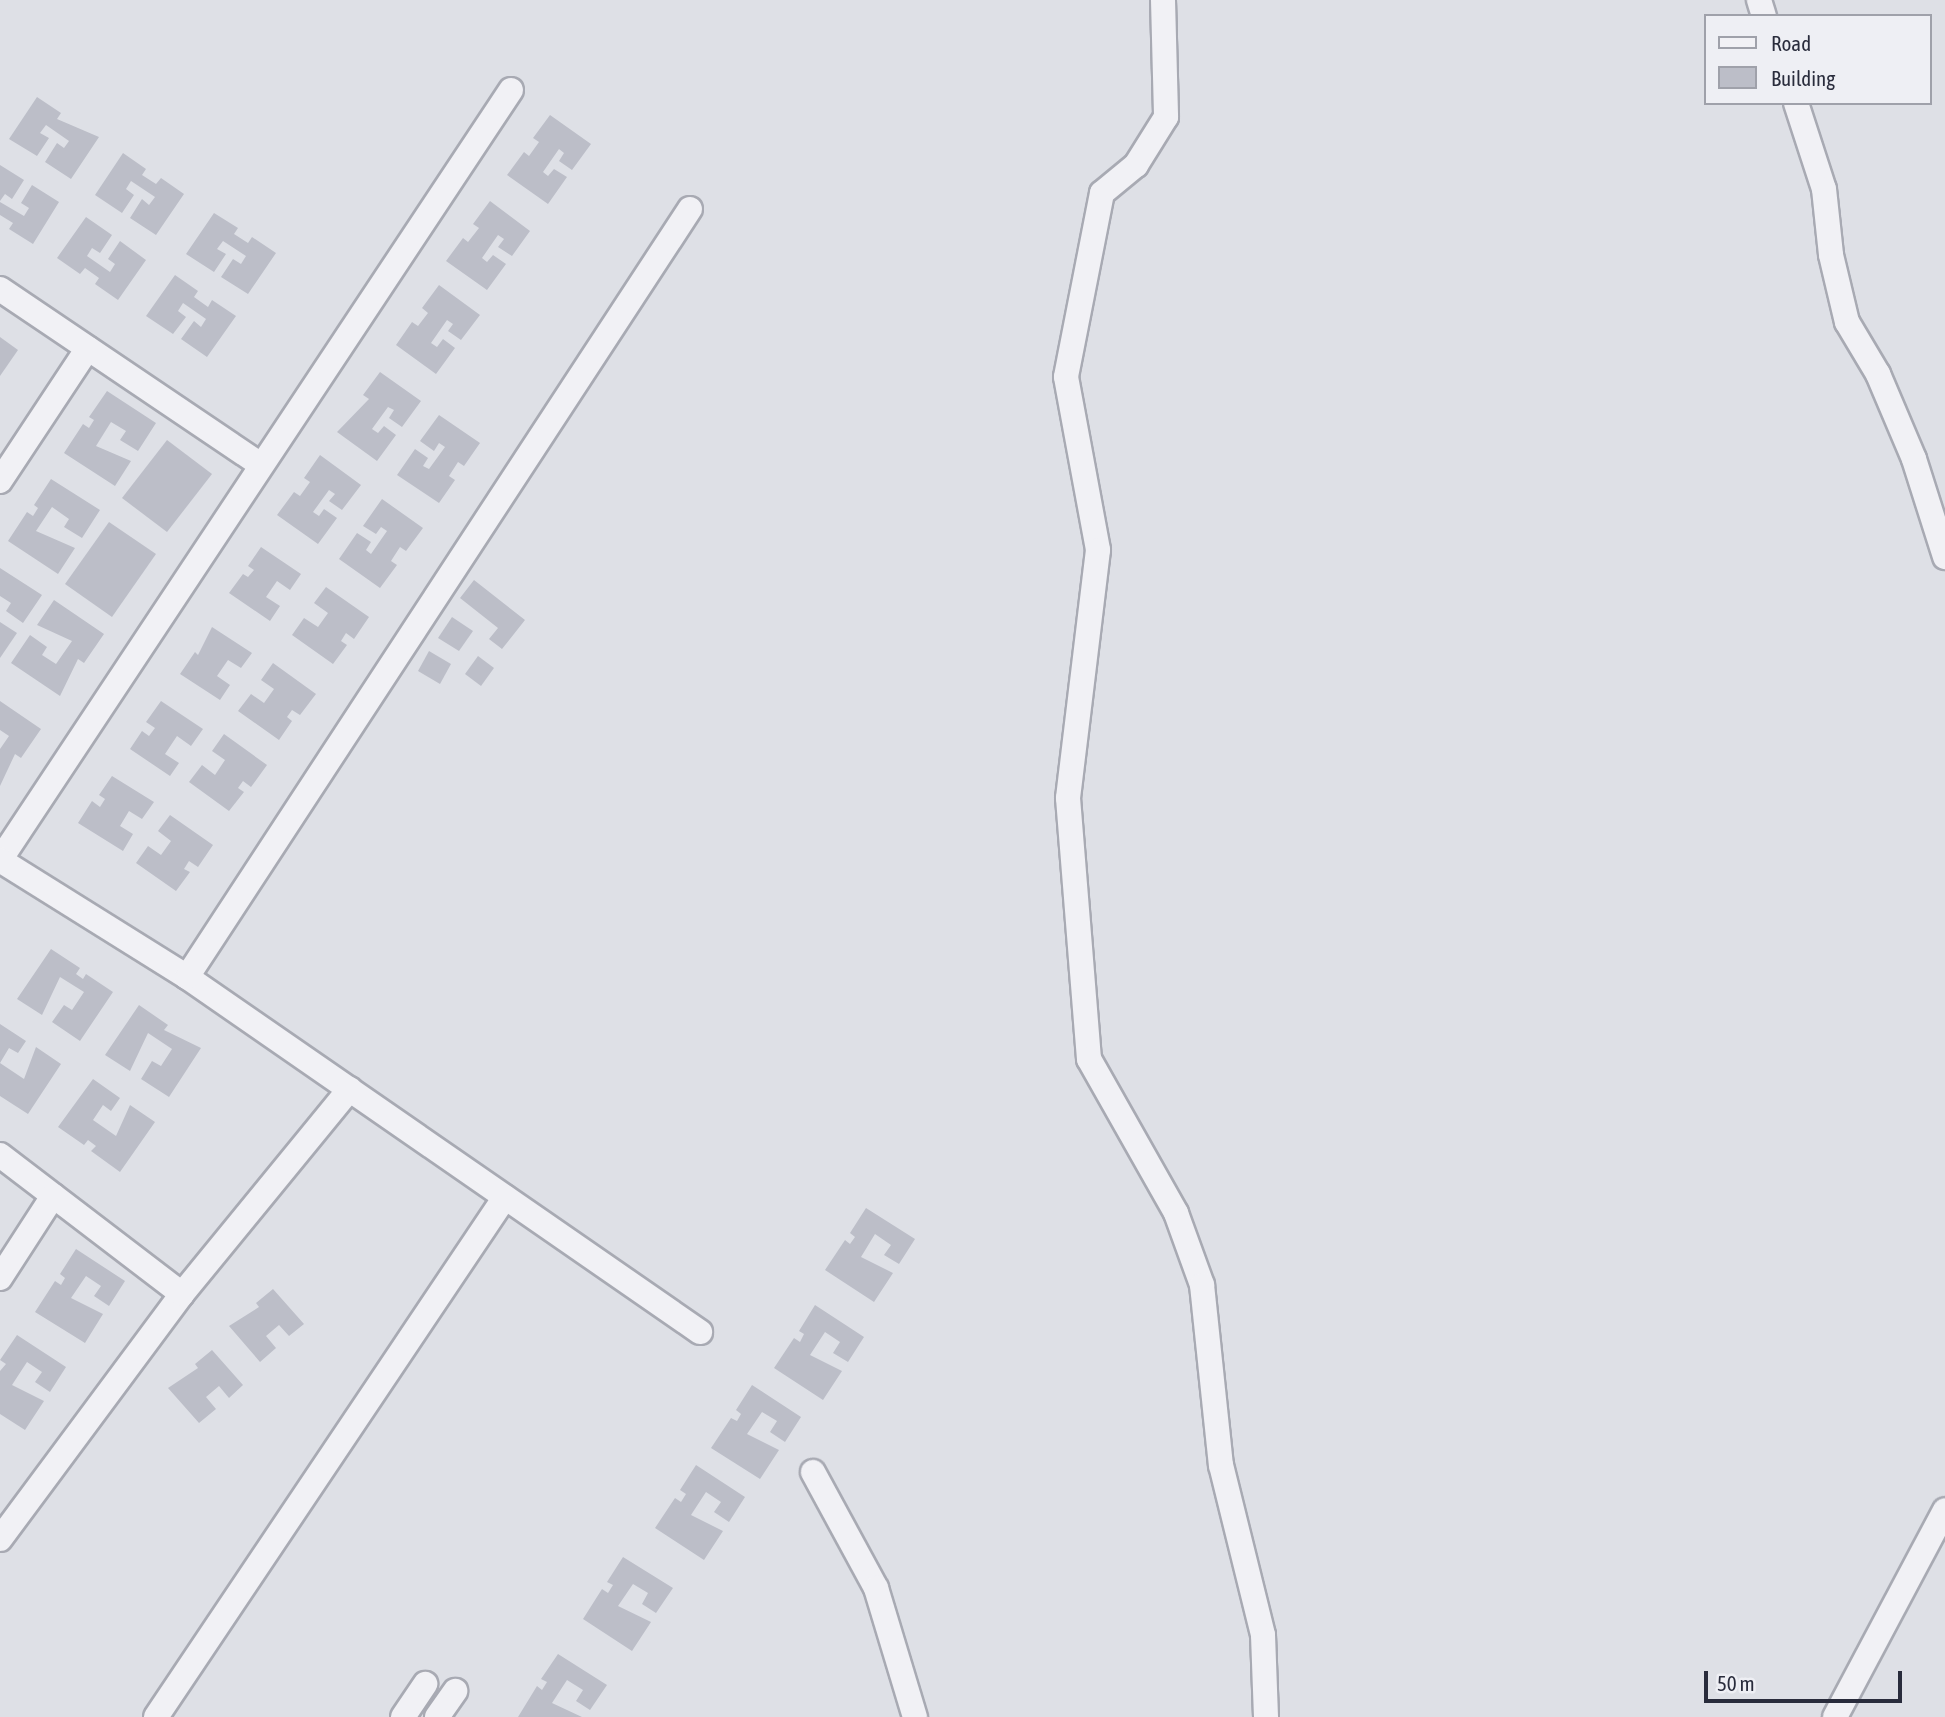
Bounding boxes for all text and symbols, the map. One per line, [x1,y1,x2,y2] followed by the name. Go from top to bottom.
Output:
[1703,14,1931,105] legend
[1771,31,1811,55] text: Road
[1771,66,1835,90] text: Building
[1707,1658,1905,1702] scale bar
[1717,1671,1755,1695] text: 50 m

